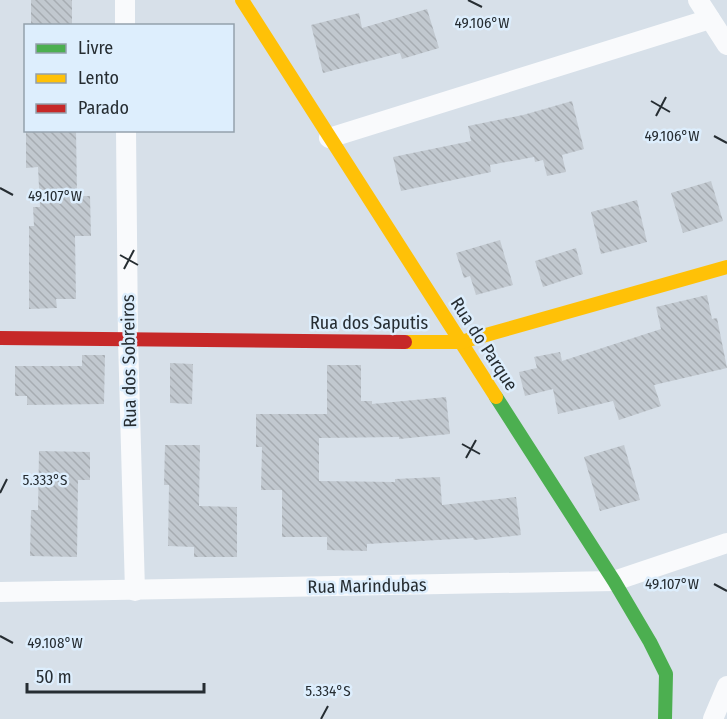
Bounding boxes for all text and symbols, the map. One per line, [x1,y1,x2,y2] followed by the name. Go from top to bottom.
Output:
[454,14,510,32] text: 49.106°W
[24,24,234,132] legend
[78,37,113,59] text: Livre
[78,67,119,89] text: Lento
[78,97,129,119] text: Parado
[644,127,700,145] text: 49.106°W
[28,187,82,205] text: 49.107°W
[446,293,522,395] street label: Rua do Parque
[117,294,141,428] street label: Rua dos Sobreiros
[310,312,428,334] street label: Rua dos Saputis
[23,471,67,489] text: 5.333°S
[307,574,427,598] street label: Rua Marindubas
[645,575,699,593] text: 49.107°W
[27,634,83,652] text: 49.108°W
[27,656,204,694] scale bar
[36,666,72,688] text: 50 m
[305,682,351,700] text: 5.334°S

